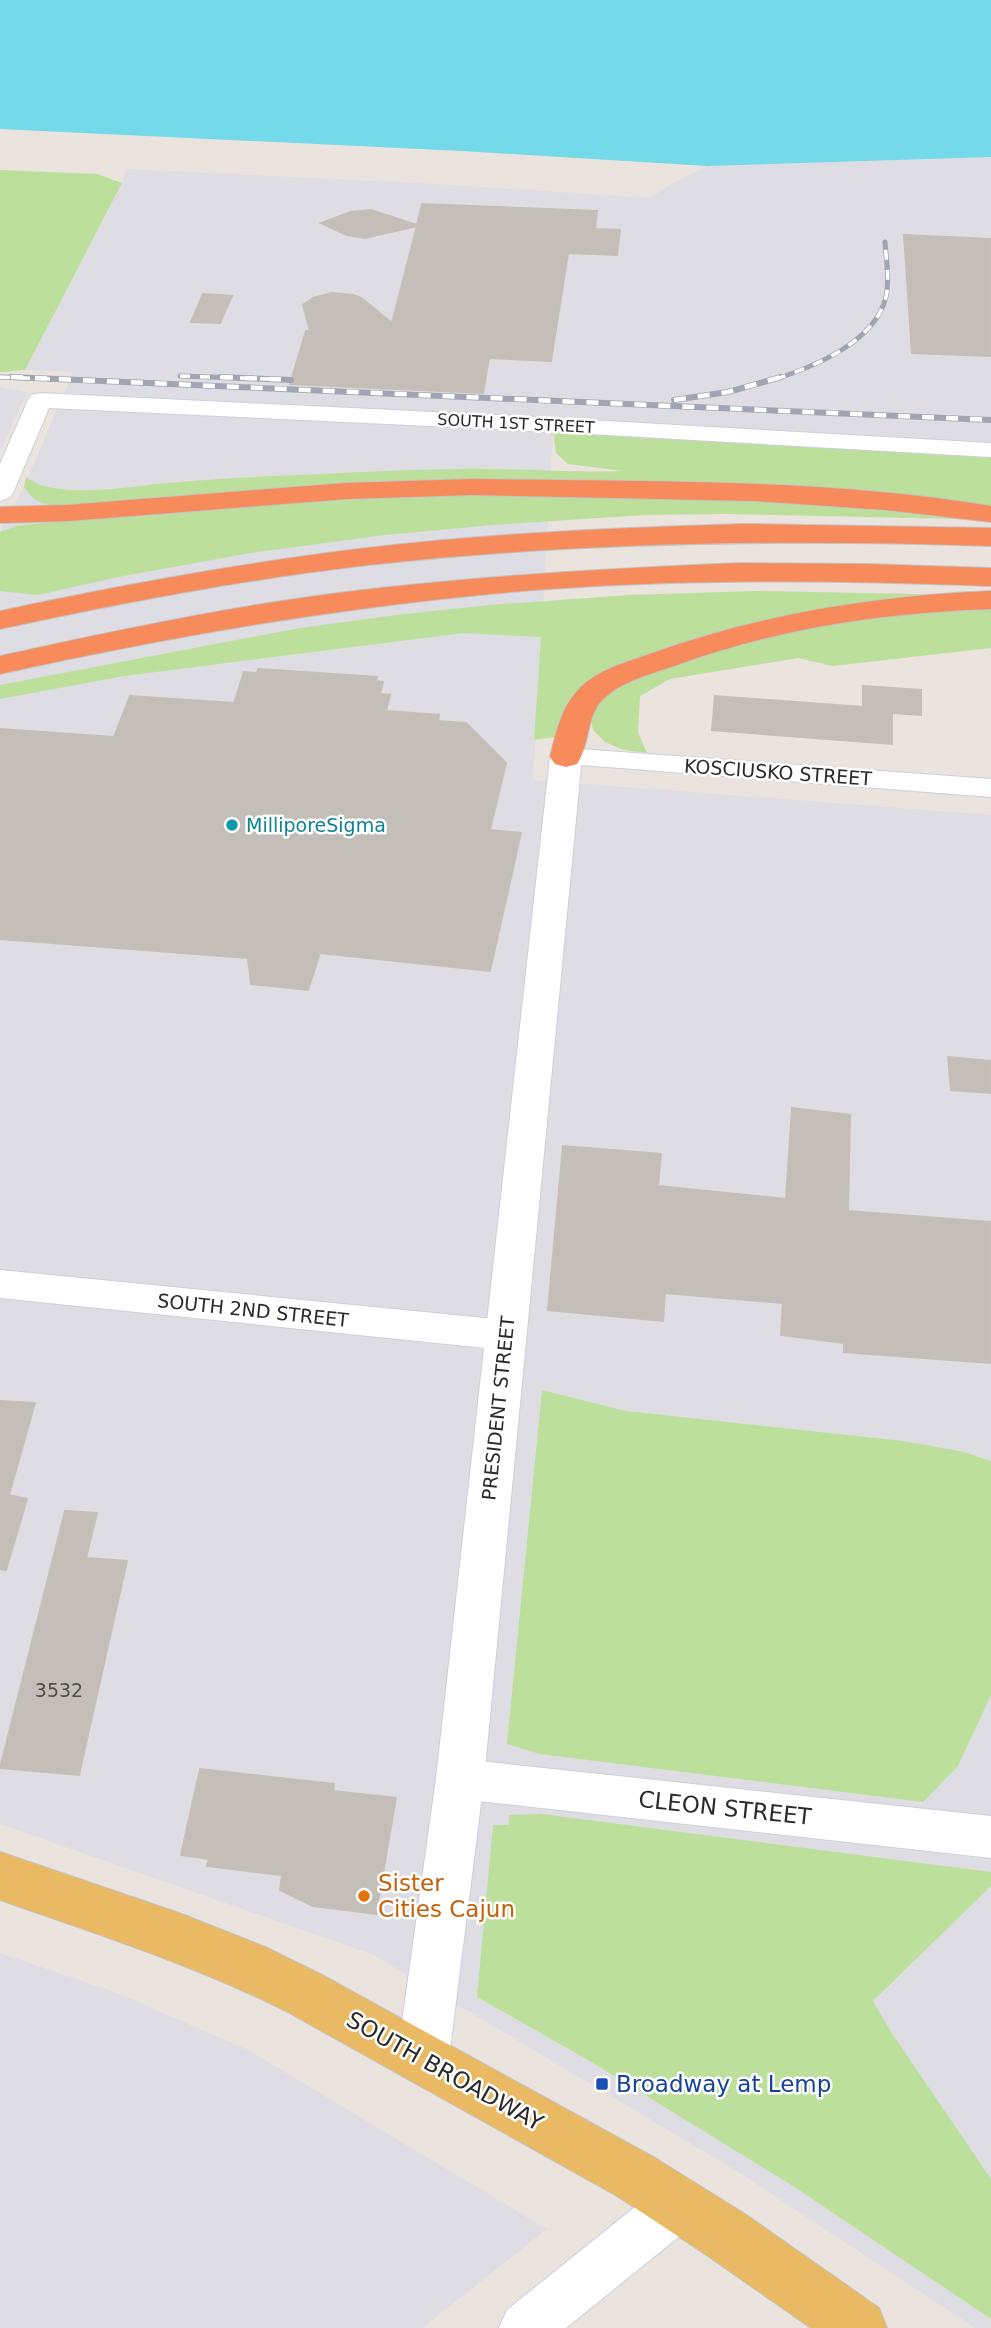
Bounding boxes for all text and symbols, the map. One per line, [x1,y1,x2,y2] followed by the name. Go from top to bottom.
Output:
[437,410,595,437] street label: SOUTH 1ST STREET
[683,754,873,790] street label: KOSCIUSKO STREET
[246,814,386,836] place label: MilliporeSigma
[224,817,240,833] marker: MilliporeSigma
[156,1289,350,1331] street label: SOUTH 2ND STREET
[477,1314,519,1501] street label: PRESIDENT STREET
[35,1679,83,1701] house number: 3532
[637,1786,814,1830] street label: CLEON STREET
[378,1870,515,1922] place label: Sister Cities Cajun
[356,1888,372,1904] marker: Sister Cities Cajun
[342,2006,549,2136] street label: SOUTH BROADWAY
[616,2071,831,2097] place label: Broadway at Lemp
[594,2076,610,2092] marker: Broadway at Lemp

